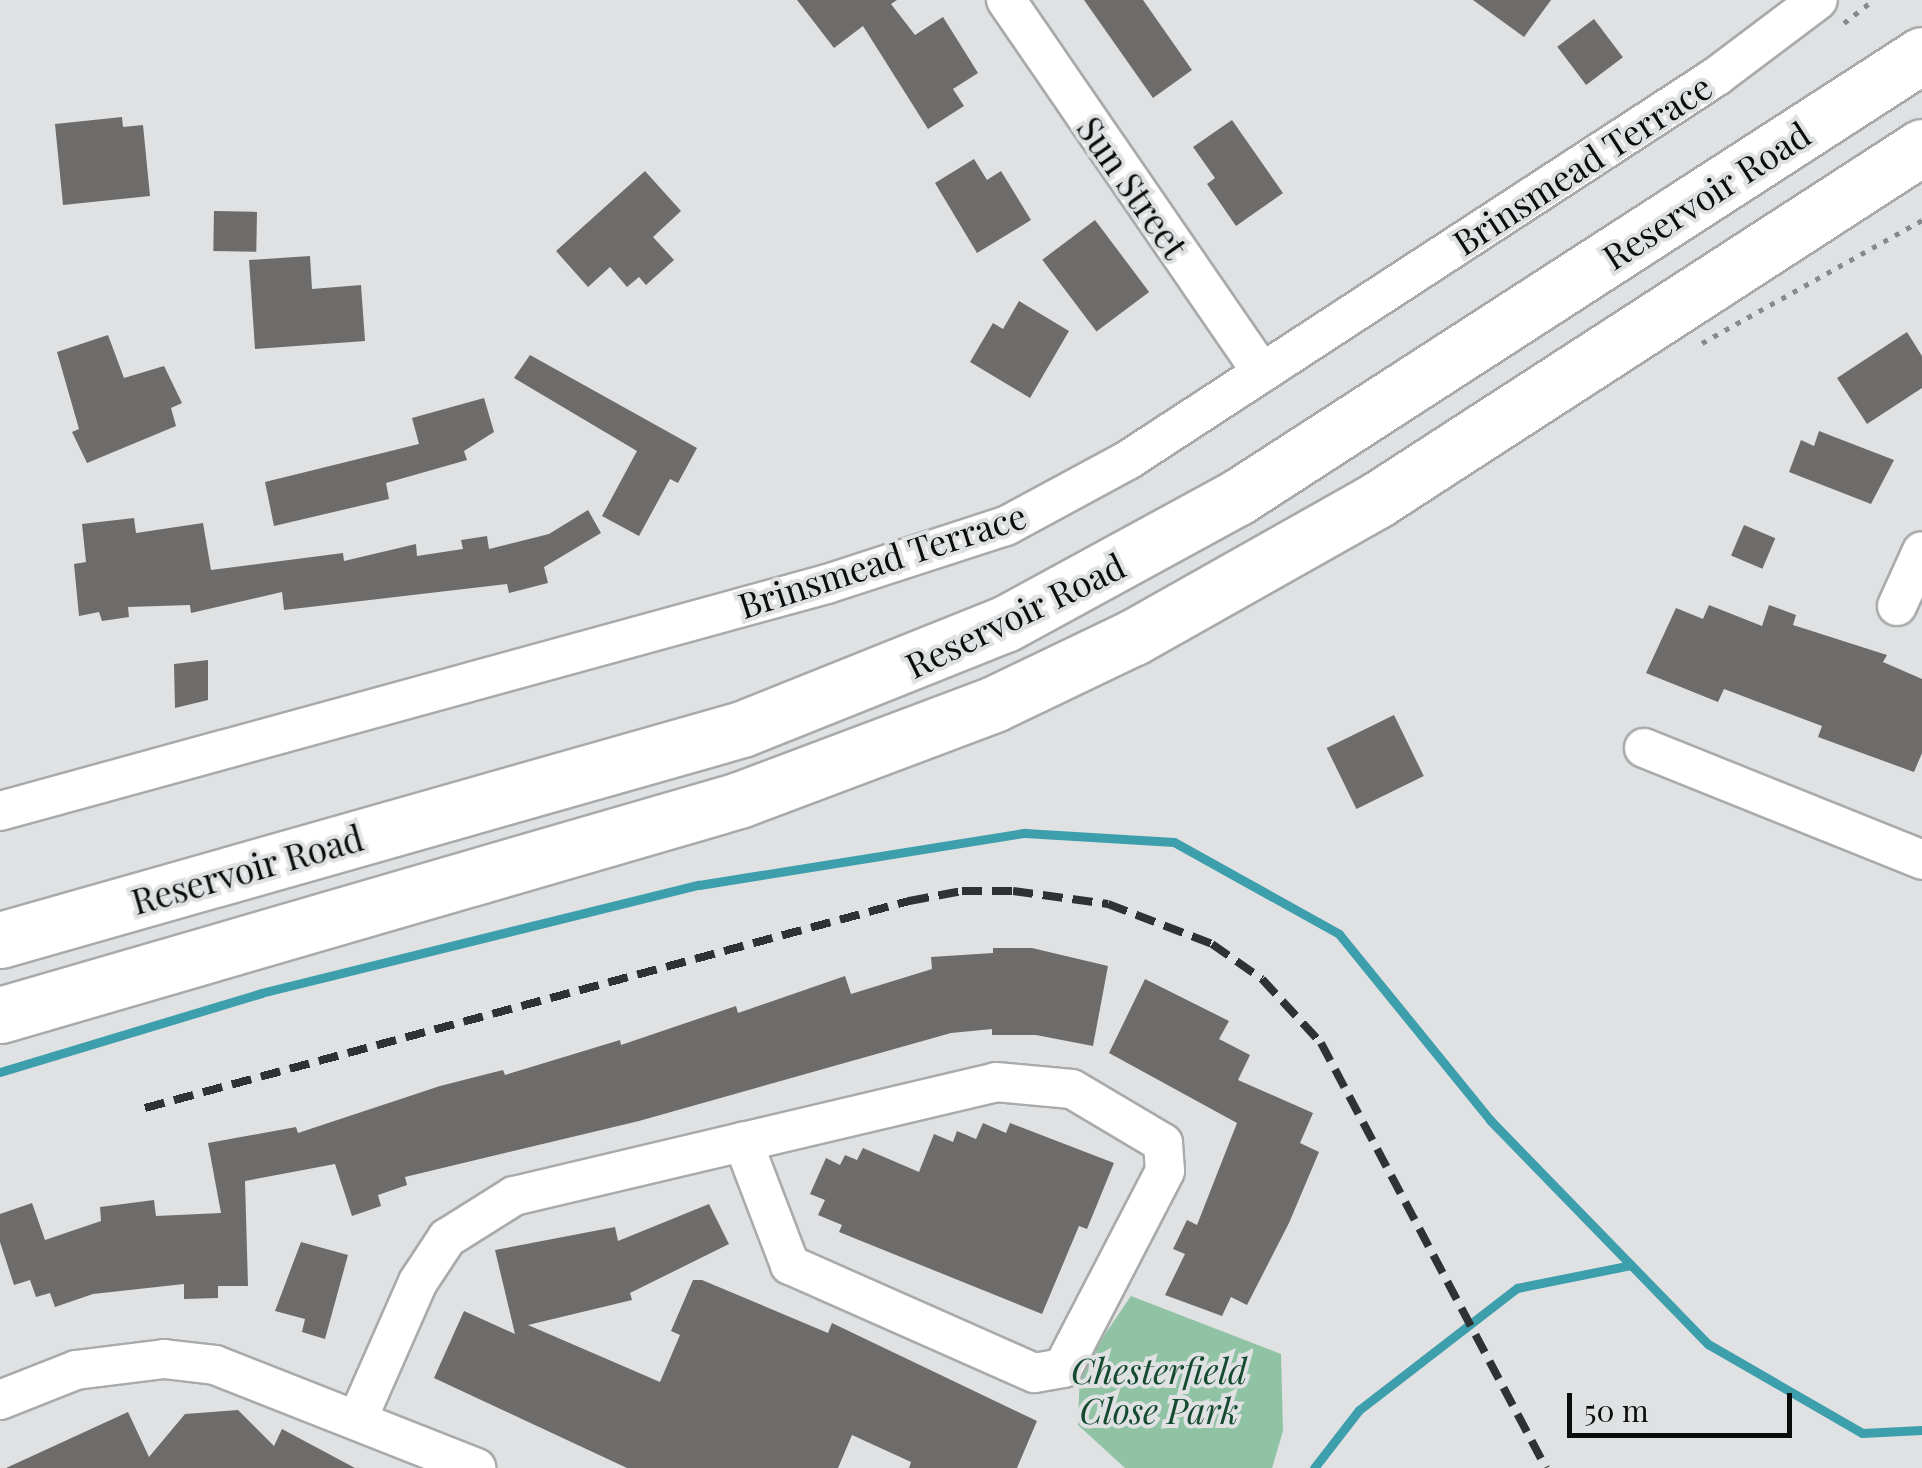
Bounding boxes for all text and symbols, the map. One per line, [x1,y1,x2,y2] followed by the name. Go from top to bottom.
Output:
[1445,65,1719,263] street label: Brinsmead Terrace
[1069,108,1197,266] street label: Sun Street
[1594,112,1818,278] street label: Reservoir Road
[733,494,1031,626] street label: Brinsmead Terrace
[898,544,1132,686] street label: Reservoir Road
[126,816,368,922] street label: Reservoir Road
[1071,1349,1247,1431] park label: Chesterfield Close Park
[1572,1373,1797,1435] scale bar
[1584,1390,1649,1430] text: 50 m

